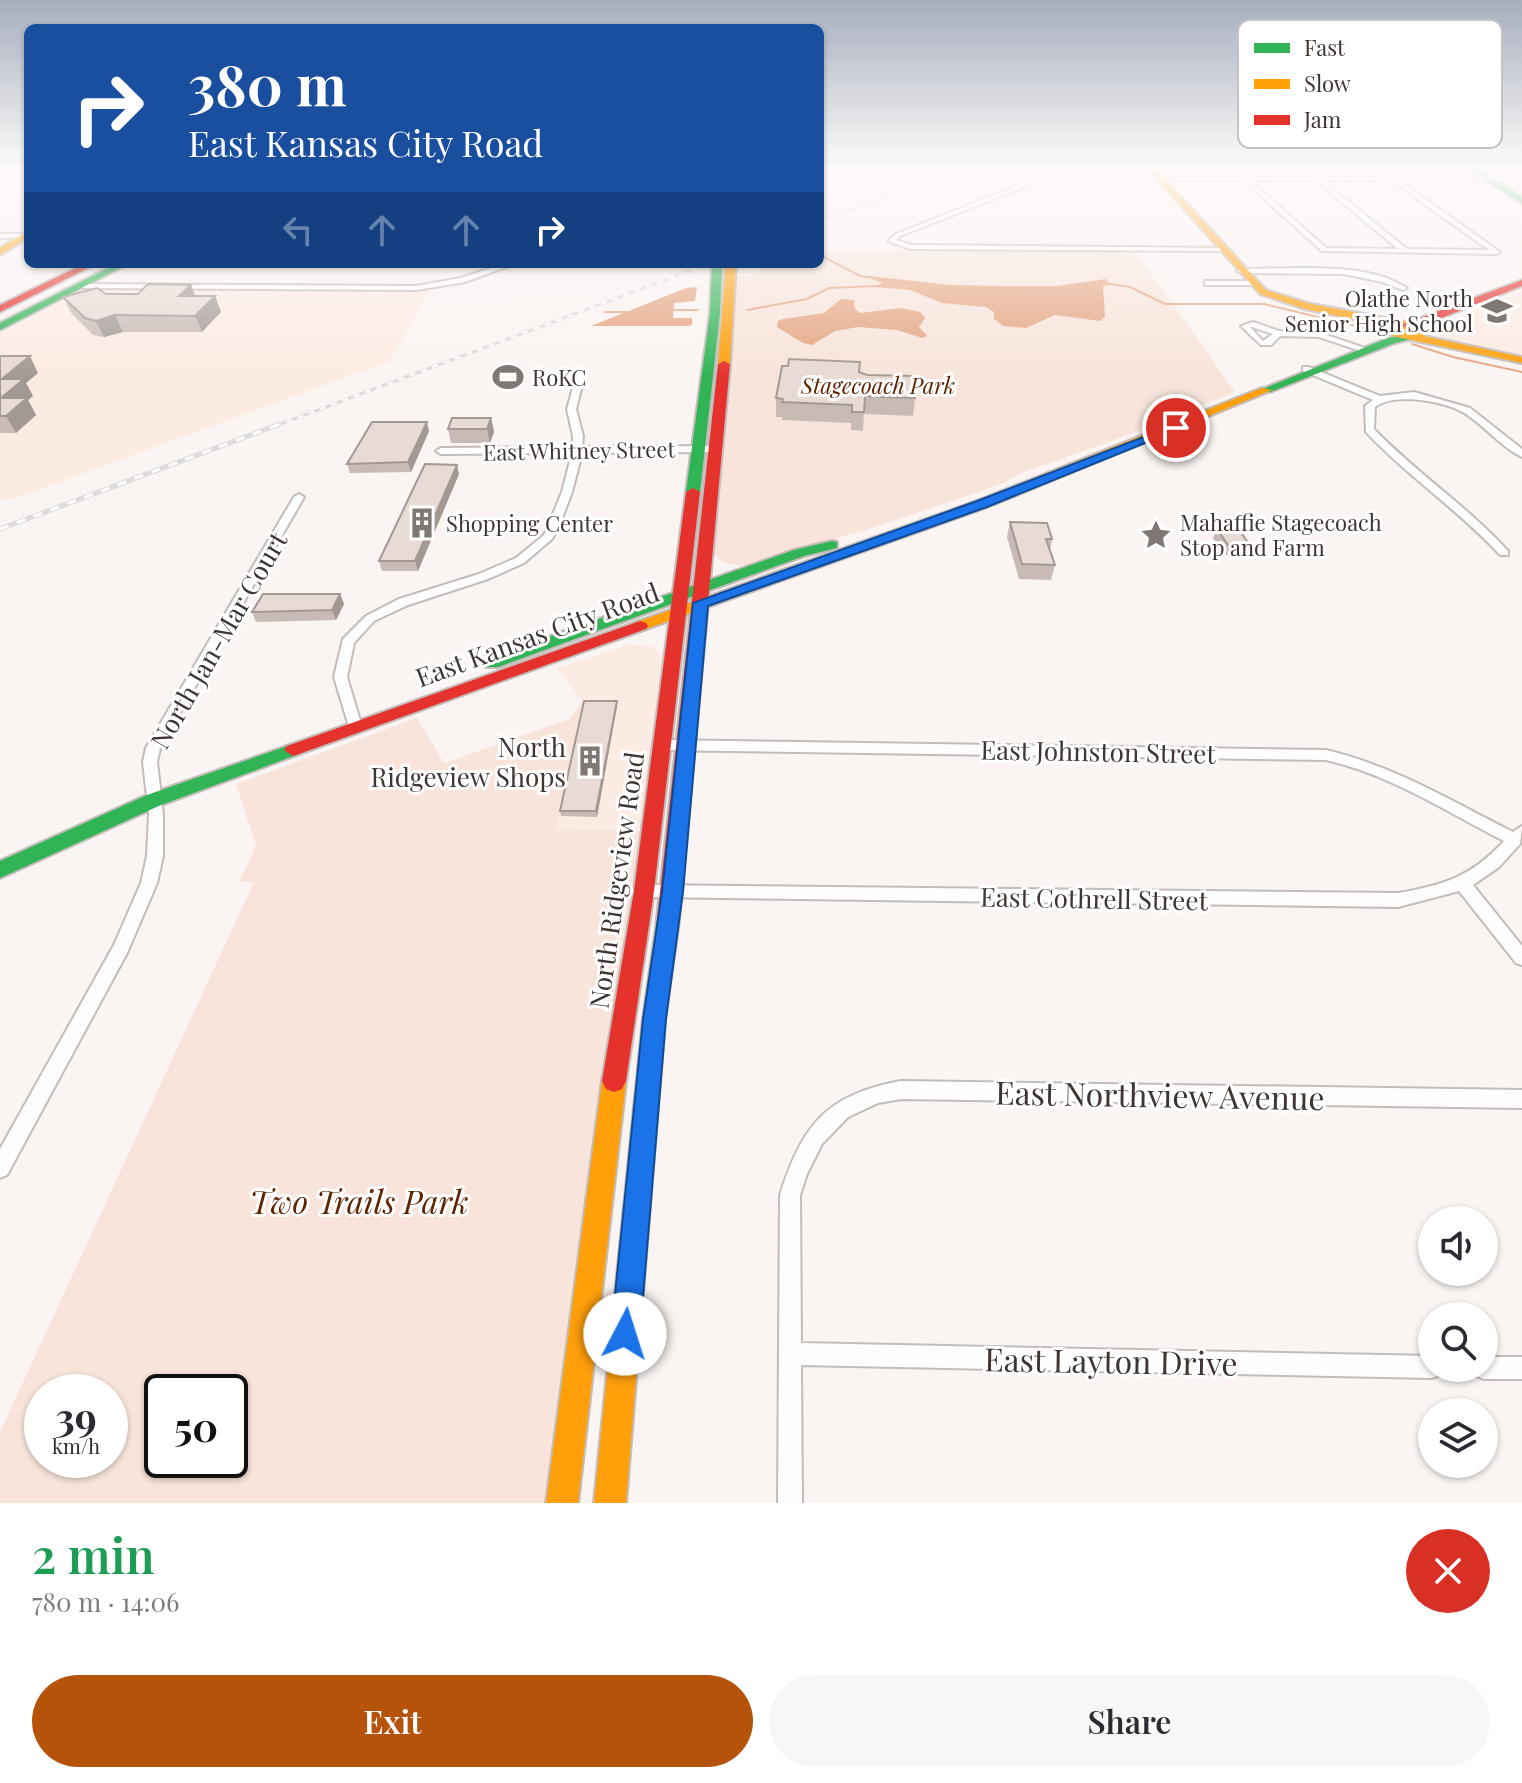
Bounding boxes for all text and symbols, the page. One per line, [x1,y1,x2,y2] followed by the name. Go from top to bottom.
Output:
[1238,20,1502,148] legend
[1304,32,1346,62] text: Fast
[188,46,347,121] text: 380 m
[56,56,160,160] icon: right
[1304,68,1351,98] text: Slow
[1303,104,1342,134] text: Jam
[188,118,543,166] text: East Kansas City Road
[276,208,320,252] icon: left
[360,208,404,252] icon: ahead
[444,208,488,252] icon: ahead
[528,208,572,252] icon: right
[1285,283,1473,338] place label: Olathe North Senior High School
[1480,294,1514,328] school or university icon: Olathe North Senior High School
[491,360,525,394] sports icon: RoKC
[532,362,586,392] place label: RoKC
[800,370,955,400] park label: Stagecoach Park
[1142,394,1210,462] pin
[1154,406,1198,450] icon: arrive
[483,433,677,467] street label: East Whitney Street
[405,506,439,540] building icon: Shopping Center
[1180,507,1382,562] place label: Mahaffie Stagecoach Stop and Farm
[446,508,613,538] place label: Shopping Center
[1139,518,1173,552] place icon: Mahaffie Stagecoach Stop and Farm
[142,525,295,755] street label: North Jan-Mar Court
[410,574,664,694] street label: East Kansas City Road
[370,729,566,794] place label: North Ridgeview Shops
[980,731,1217,771] street label: East Johnston Street
[573,744,607,778] building icon: North Ridgeview Shops
[581,749,651,1011] street label: North Ridgeview Road
[980,879,1209,917] street label: East Cothrell Street
[995,1070,1325,1118] street label: East Northview Avenue
[249,1179,469,1222] park label: Two Trails Park
[1418,1206,1498,1478] map controls
[1418,1206,1498,1286] button: sound
[583,1292,667,1376] position arrow
[1418,1302,1498,1382] button: search
[984,1336,1238,1384] street label: East Layton Drive
[144,1374,248,1478] speed limit sign: 50
[55,1389,97,1442] text: 39
[1418,1398,1498,1478] button: layers
[52,1432,100,1459] text: km/h
[32,1522,155,1586] text: 2 min
[1406,1529,1490,1613] button: close
[32,1584,179,1619] text: 780 m · 14:06
[32,1675,753,1767] button: Exit
[769,1675,1490,1767] button: Share

